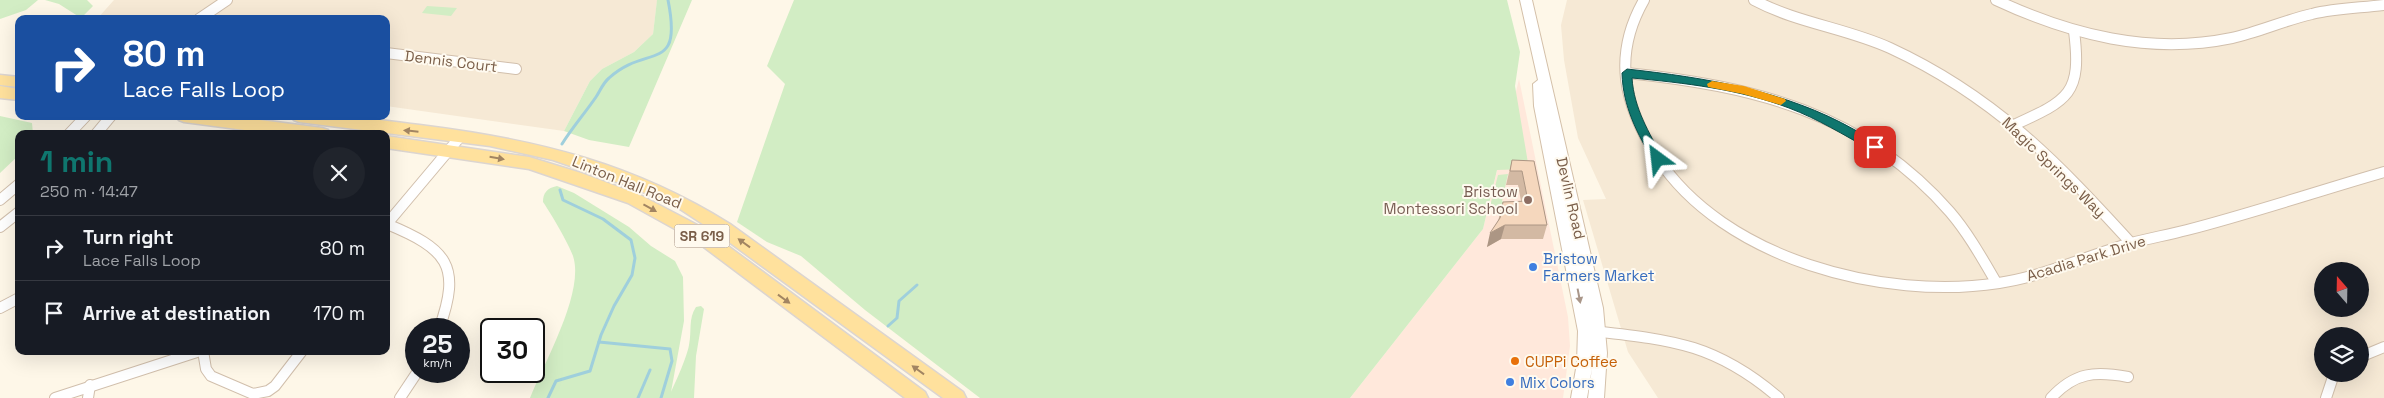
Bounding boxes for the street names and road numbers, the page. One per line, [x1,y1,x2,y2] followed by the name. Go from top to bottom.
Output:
[404,46,499,76] street label: Dennis Court
[1998,113,2110,221] street label: Magic Springs Way
[570,151,684,213] street label: Linton Hall Road
[1552,155,1590,241] street label: Devlin Road
[674,225,730,248] road number: SR 619
[2024,231,2148,285] street label: Acadia Park Drive

